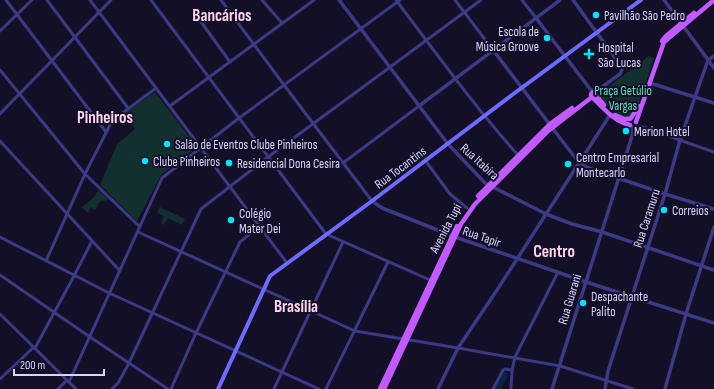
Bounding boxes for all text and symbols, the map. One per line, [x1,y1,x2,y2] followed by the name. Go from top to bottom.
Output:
[192,6,252,26] district label: Bancários
[604,8,685,24] place label: Pavilhão São Pedro
[591,10,601,20] marker: Pavilhão São Pedro
[476,24,539,55] place label: Escola de Música Groove
[542,33,552,43] marker: Escola de Música Groove
[598,40,641,71] place label: Hospital São Lucas
[583,48,595,60] marker: Hospital São Lucas
[594,83,652,114] park label: Praça Getúlio Vargas
[77,108,133,128] district label: Pinheiros
[634,124,690,140] place label: Merion Hotel
[621,126,631,136] marker: Merion Hotel
[175,137,318,153] place label: Salão de Eventos Clube Pinheiros
[162,139,172,149] marker: Salão de Eventos Clube Pinheiros
[457,140,502,183] street label: Rua Itabira
[372,143,430,192] street label: Rua Tocantins
[576,150,659,181] place label: Centro Empresarial Montecarlo
[153,154,220,170] place label: Clube Pinheiros
[140,156,150,166] marker: Clube Pinheiros
[237,156,340,172] place label: Residencial Dona Cesira
[224,158,234,168] marker: Residencial Dona Cesira
[563,159,573,169] marker: Centro Empresarial Montecarlo
[630,187,664,250] street label: Rua Caramuru
[426,201,466,257] street label: Avenida Tupi
[672,203,709,219] place label: Correios
[659,205,669,215] marker: Correios
[239,206,281,237] place label: Colégio Mater Dei
[226,215,236,225] marker: Colégio Mater Dei
[460,223,503,251] street label: Rua Tapir
[533,242,575,262] district label: Centro
[555,272,585,326] street label: Rua Guarani
[591,289,648,320] place label: Despachante Palito
[274,297,318,317] district label: Brasília
[578,298,588,308] marker: Despachante Palito
[14,351,104,377] scale bar
[20,358,46,373] text: 200 m

